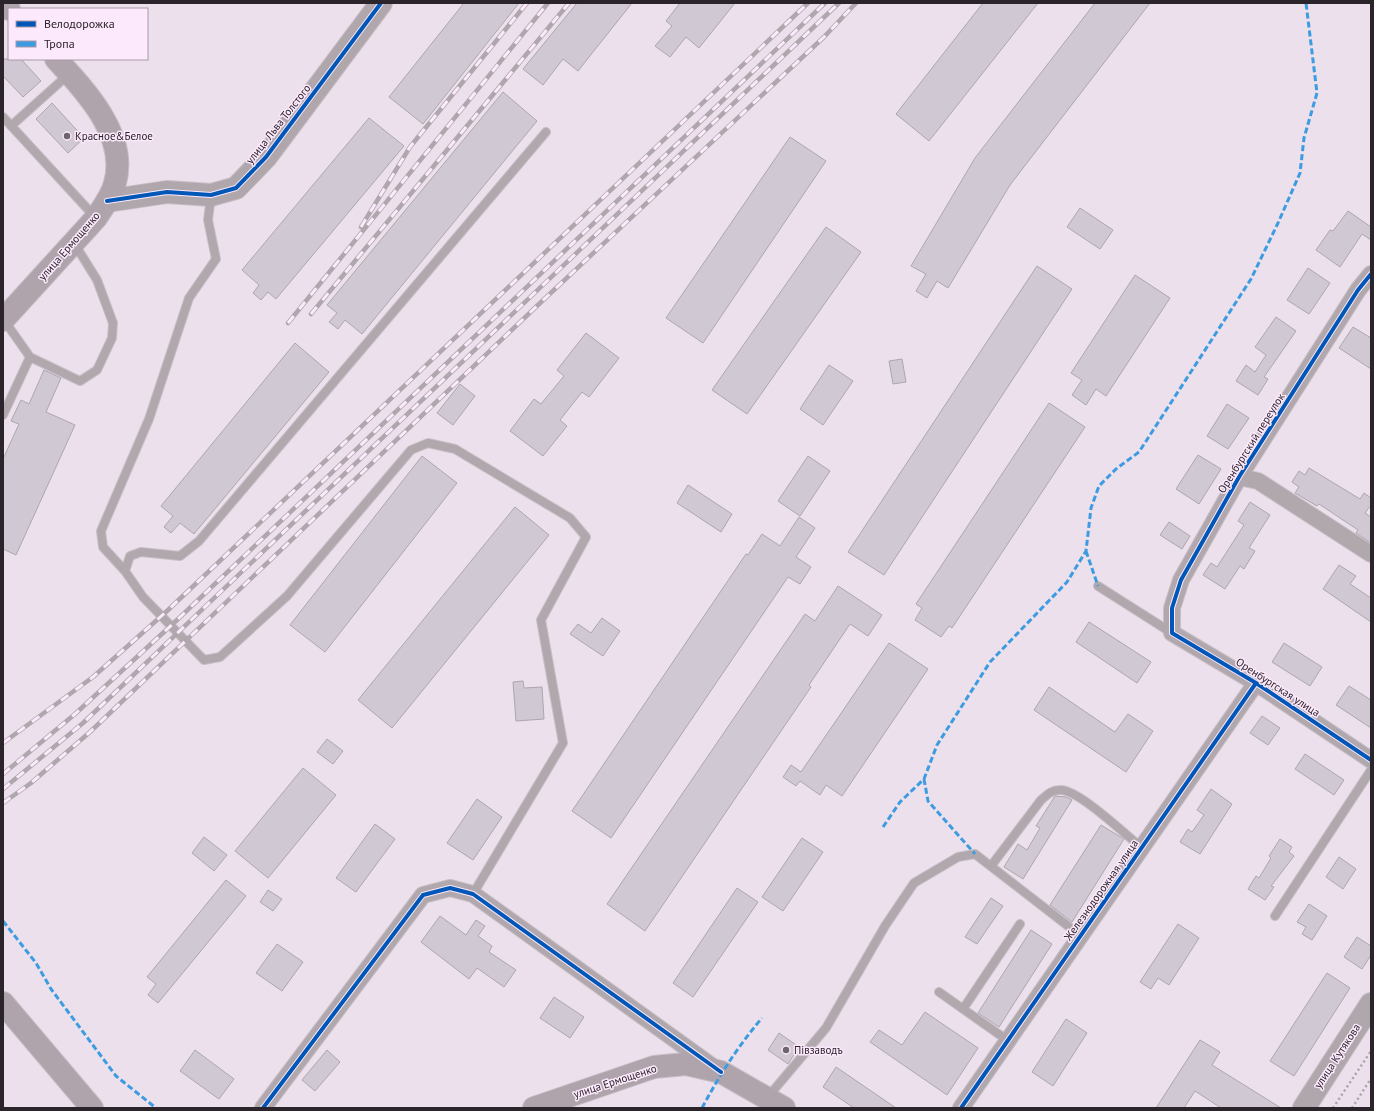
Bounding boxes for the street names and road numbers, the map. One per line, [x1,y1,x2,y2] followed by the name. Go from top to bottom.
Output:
[243,81,313,167] street label: улица Льва Толстого
[35,209,103,283] street label: улица Ермощенко
[1214,390,1288,496] street label: Оренбургский переулок
[1233,655,1323,719] street label: Оренбургская улица
[1060,837,1141,944] street label: Железнодорожная улица
[1311,1021,1363,1091] street label: улица Кутякова
[572,1061,658,1101] street label: улица Ермощенко

